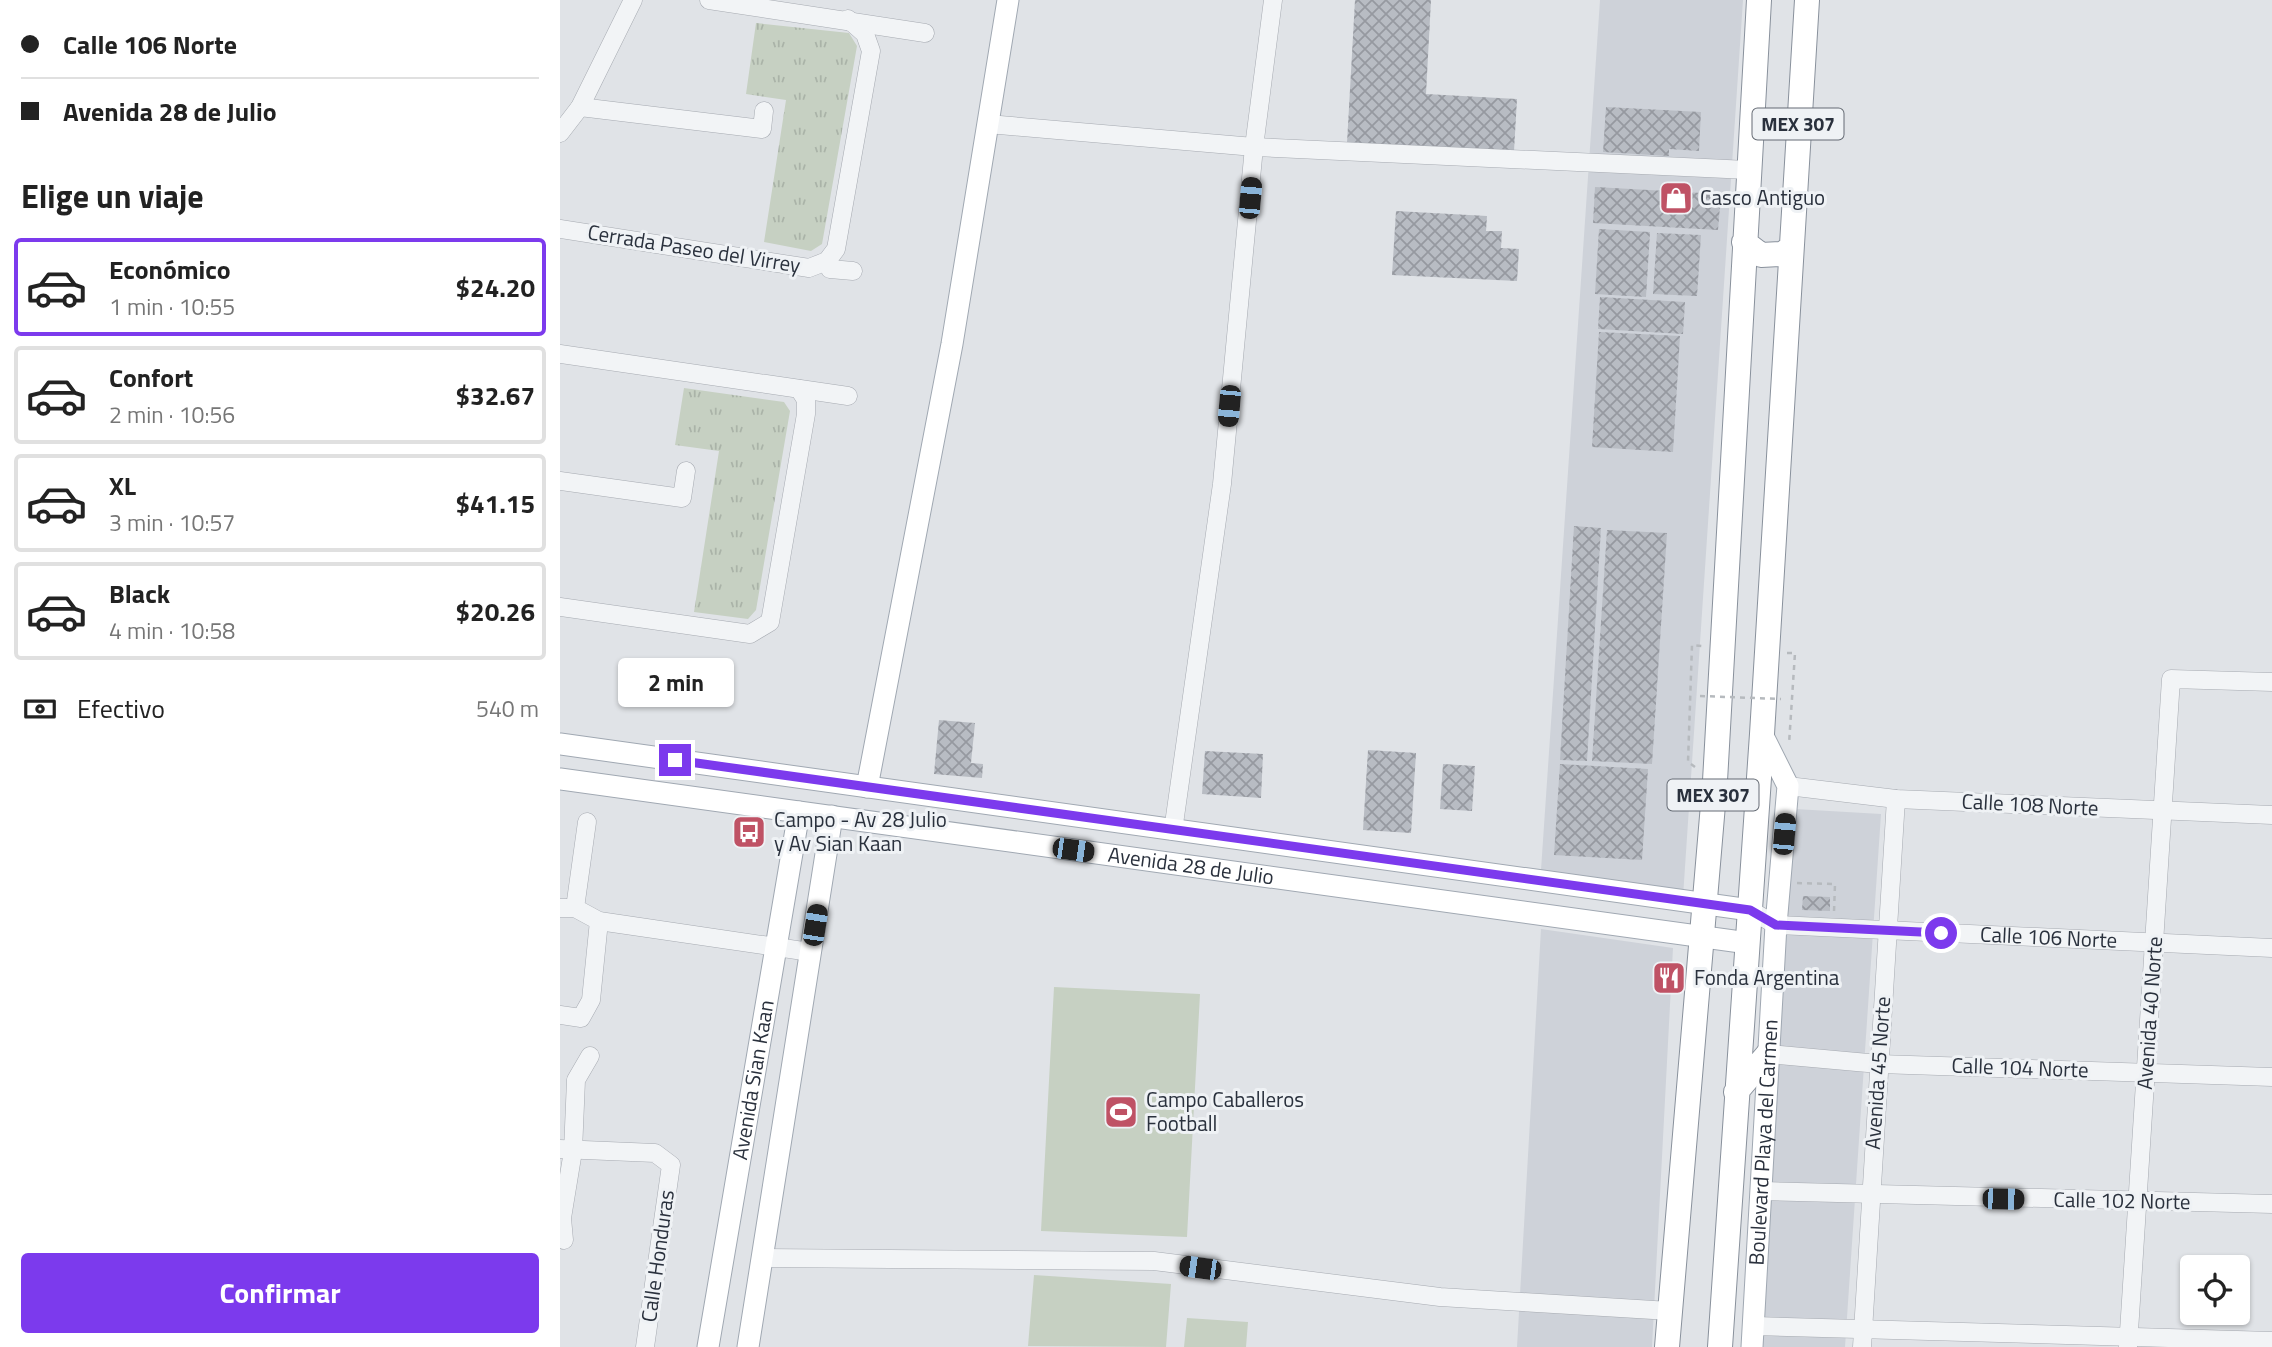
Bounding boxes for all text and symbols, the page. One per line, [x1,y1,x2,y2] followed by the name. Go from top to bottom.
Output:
[63,25,237,64] text: Calle 106 Norte
[63,92,277,131] text: Avenida 28 de Julio
[1752,108,1844,140] road number: MEX 307
[21,172,204,220] text: Elige un viaje
[1238,176,1263,220] car
[1657,179,1695,217] shop icon: Casco Antiguo
[1700,181,1825,213] place label: Casco Antiguo
[585,215,803,281] street label: Cerrada Paseo del Virrey
[109,250,231,289] text: Económico
[25,256,88,319] icon: car
[456,268,535,307] text: $24.20
[109,289,235,324] text: 1 min · 10:55
[109,358,193,397] text: Confort
[25,364,88,427] icon: car
[456,376,535,415] text: $32.67
[1217,384,1242,428] car
[109,397,235,432] text: 2 min · 10:56
[109,466,136,505] text: XL
[25,472,88,535] icon: car
[456,484,535,523] text: $41.15
[109,505,235,540] text: 3 min · 10:57
[109,574,170,613] text: Black
[25,580,88,643] icon: car
[456,592,535,631] text: $20.26
[109,613,235,648] text: 4 min · 10:58
[617,658,733,708] callout: 2 min
[648,665,704,700] text: 2 min
[77,689,165,728] text: Efectivo
[21,690,59,728] icon: cash
[476,691,539,726] text: 540 m
[659,744,691,776] route end
[1668,780,1758,810] road number: MEX 307
[1961,784,2099,824] street label: Calle 108 Norte
[774,803,947,859] place label: Campo - Av 28 Julio y Av Sian Kaan
[1772,812,1797,856] car
[730,813,768,851] bus stop icon: Campo - Av 28 Julio y Av Sian Kaan
[1051,837,1096,863] car
[1106,838,1276,892] street label: Avenida 28 de Julio
[802,903,829,947] car
[1925,917,1957,949] route start
[1979,917,2118,956] street label: Calle 106 Norte
[2128,935,2170,1091] street label: Avenida 40 Norte
[1650,959,1688,997] restaurant icon: Fonda Argentina
[1694,961,1840,993] place label: Fonda Argentina
[1856,995,1898,1151] street label: Avenida 45 Norte
[723,997,782,1162] street label: Avenida Sian Kaan
[1740,1018,1786,1266] street label: Boulevard Playa del Carmen
[1951,1049,2089,1085] street label: Calle 104 Norte
[1146,1083,1304,1139] place label: Campo Caballeros Football
[1102,1093,1140,1131] sports icon: Campo Caballeros Football
[2053,1183,2191,1217] street label: Calle 102 Norte
[632,1188,682,1324] street label: Calle Honduras
[1982,1188,2025,1210] car
[21,1253,539,1333] button: Confirmar
[1178,1255,1223,1281] car
[2180,1255,2250,1325] map controls
[2180,1255,2250,1325] button: locate

